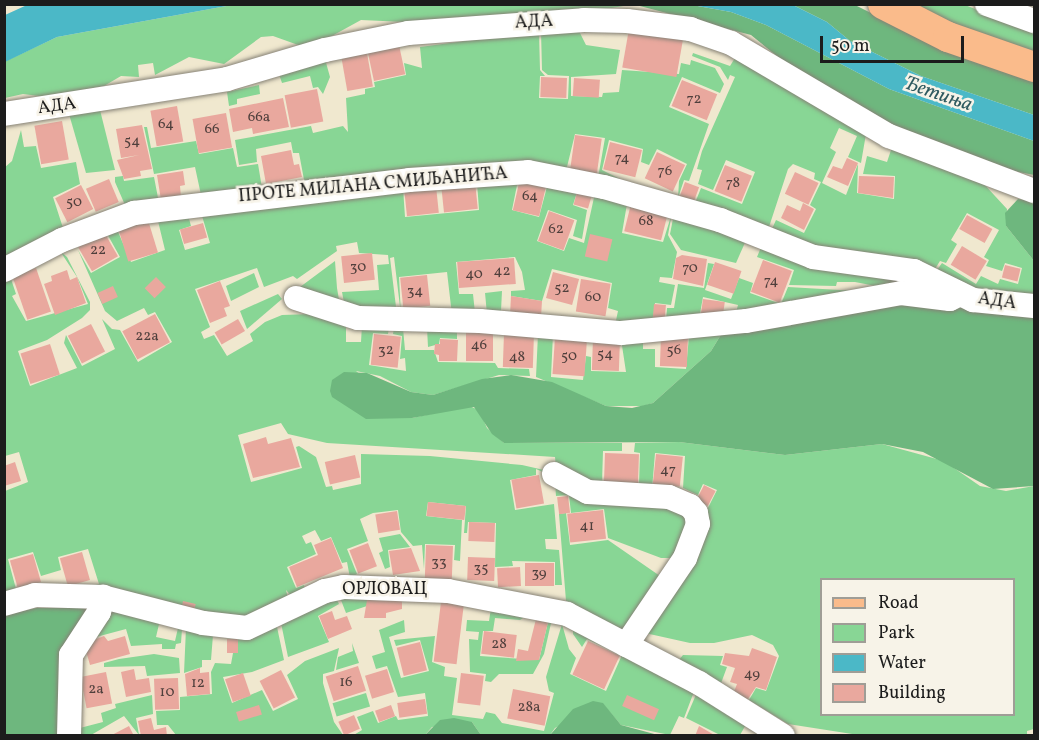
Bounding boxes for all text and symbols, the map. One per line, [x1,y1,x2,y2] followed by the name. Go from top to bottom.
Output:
[514,11,554,35] street label: АДА
[823,24,967,62] scale bar
[831,34,870,59] text: 50 m
[901,72,975,118] water label: Ђетиња
[686,91,702,109] house number: 72
[36,94,78,120] street label: АДА
[248,109,270,127] house number: 66a
[158,116,174,134] house number: 64
[204,121,220,139] house number: 66
[124,133,140,151] house number: 54
[615,150,629,168] house number: 74
[237,163,509,209] street label: ПРОТЕ МИЛАНА СМИЉАНИЋА
[658,163,672,181] house number: 76
[726,175,740,193] house number: 78
[522,188,538,206] house number: 64
[66,194,82,212] house number: 50
[638,213,654,231] house number: 68
[548,221,564,239] house number: 62
[90,242,106,260] house number: 22
[350,259,366,277] house number: 30
[682,260,698,278] house number: 70
[493,263,511,281] house number: 42
[465,266,483,284] house number: 40
[764,273,778,291] house number: 74
[554,280,570,298] house number: 52
[407,283,423,301] house number: 34
[585,289,601,307] house number: 60
[976,289,1018,315] street label: АДА
[135,328,159,346] house number: 22a
[471,337,487,355] house number: 46
[378,342,394,360] house number: 32
[667,342,681,360] house number: 56
[597,346,613,364] house number: 54
[561,348,577,366] house number: 50
[509,349,525,367] house number: 48
[660,462,676,480] house number: 47
[580,518,594,536] house number: 41
[431,554,447,572] house number: 33
[474,560,488,578] house number: 35
[531,565,547,583] house number: 39
[820,578,1015,716] legend
[342,579,428,601] street label: ОРЛОВАЦ
[878,591,919,616] text: Road
[878,621,915,646] text: Park
[491,636,507,654] house number: 28
[878,651,926,676] text: Water
[744,666,760,684] house number: 49
[339,674,353,692] house number: 16
[191,675,205,693] house number: 12
[88,681,104,699] house number: 2a
[878,681,946,706] text: Building
[160,684,174,702] house number: 10
[517,699,541,717] house number: 28a

